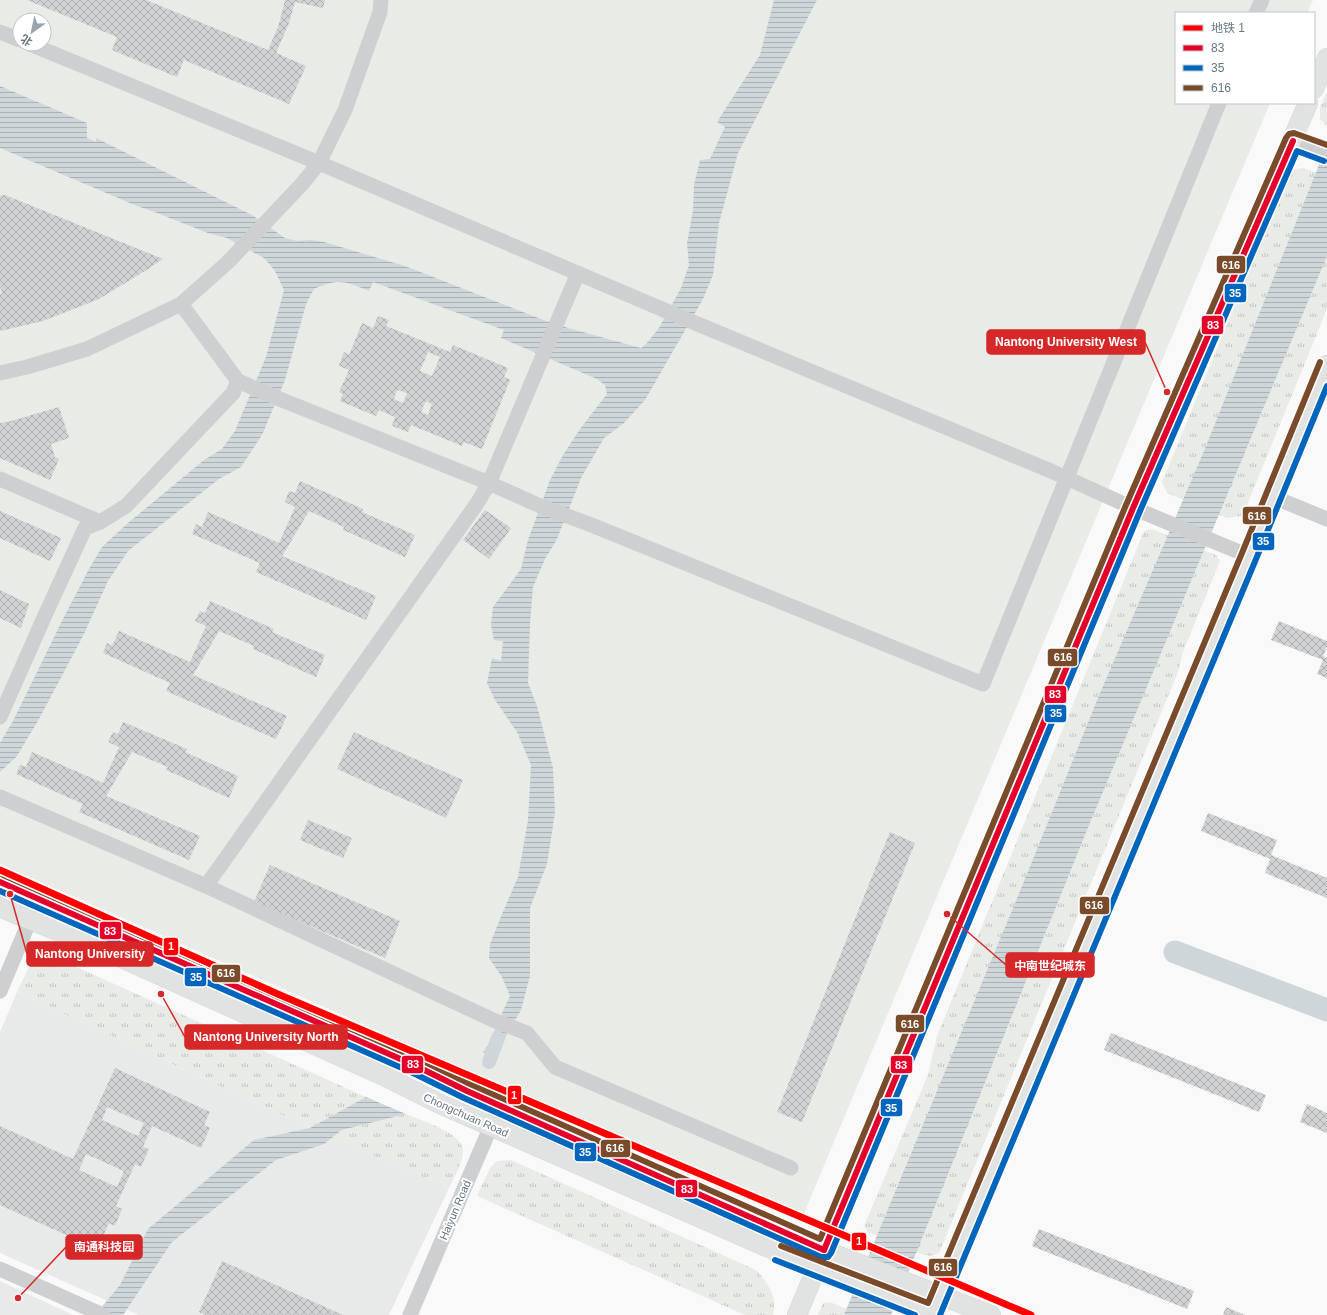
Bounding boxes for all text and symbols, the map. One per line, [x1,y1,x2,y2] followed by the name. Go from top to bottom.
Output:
[12,12,52,52] north arrow
[1175,12,1315,104] legend
[1211,21,1245,35] text: 地铁 1
[19,32,34,48] text: 北
[1211,41,1225,55] text: 83
[1211,61,1225,75] text: 35
[1211,81,1231,95] text: 616
[1216,255,1246,274] line badge: 616
[1222,259,1240,271] text: 616
[1224,283,1247,303] line badge: 35
[1229,287,1241,299] text: 35
[1201,315,1224,335] line badge: 83
[1207,319,1219,331] text: 83
[987,330,1145,354] callout: Nantong University West
[995,335,1137,349] text: Nantong University West
[1242,506,1272,525] line badge: 616
[1248,510,1266,522] text: 616
[1252,532,1275,551] line badge: 35
[1257,535,1269,547] text: 35
[1047,648,1078,667] line badge: 616
[1054,651,1072,663] text: 616
[1044,685,1067,704] line badge: 83
[1049,688,1061,700] text: 83
[1044,704,1067,723] line badge: 35
[1050,707,1062,719] text: 35
[1079,896,1110,915] line badge: 616
[1085,899,1103,911] text: 616
[99,921,122,940] line badge: 83
[104,925,116,937] text: 83
[163,937,179,956] line badge: 1
[168,940,174,952] text: 1
[27,942,153,966] callout: Nantong University
[35,947,145,961] text: Nantong University
[1006,953,1094,977] callout: 中南世纪城东
[1014,959,1086,973] text: 中南世纪城东
[211,964,241,983] line badge: 616
[184,967,207,987] line badge: 35
[217,967,235,979] text: 616
[190,971,202,983] text: 35
[895,1014,925,1033] line badge: 616
[901,1018,919,1030] text: 616
[185,1025,347,1049] callout: Nantong University North
[193,1030,339,1044] text: Nantong University North
[401,1055,424,1074] line badge: 83
[890,1055,913,1074] line badge: 83
[407,1058,419,1070] text: 83
[895,1059,907,1071] text: 83
[507,1085,522,1105] line badge: 1
[511,1089,517,1101] text: 1
[422,1091,510,1139] street label: Chongchuan Road
[880,1098,903,1117] line badge: 35
[885,1102,897,1114] text: 35
[600,1139,631,1158] line badge: 616
[574,1142,597,1162] line badge: 35
[606,1142,624,1154] text: 616
[579,1146,591,1158] text: 35
[437,1178,473,1242] street label: Haiyun Road
[675,1179,698,1198] line badge: 83
[681,1183,693,1195] text: 83
[851,1232,867,1251] line badge: 1
[66,1235,142,1259] callout: 南通科技园
[856,1235,862,1247] text: 1
[74,1240,134,1254] text: 南通科技园
[928,1258,958,1277] line badge: 616
[934,1261,952,1273] text: 616

